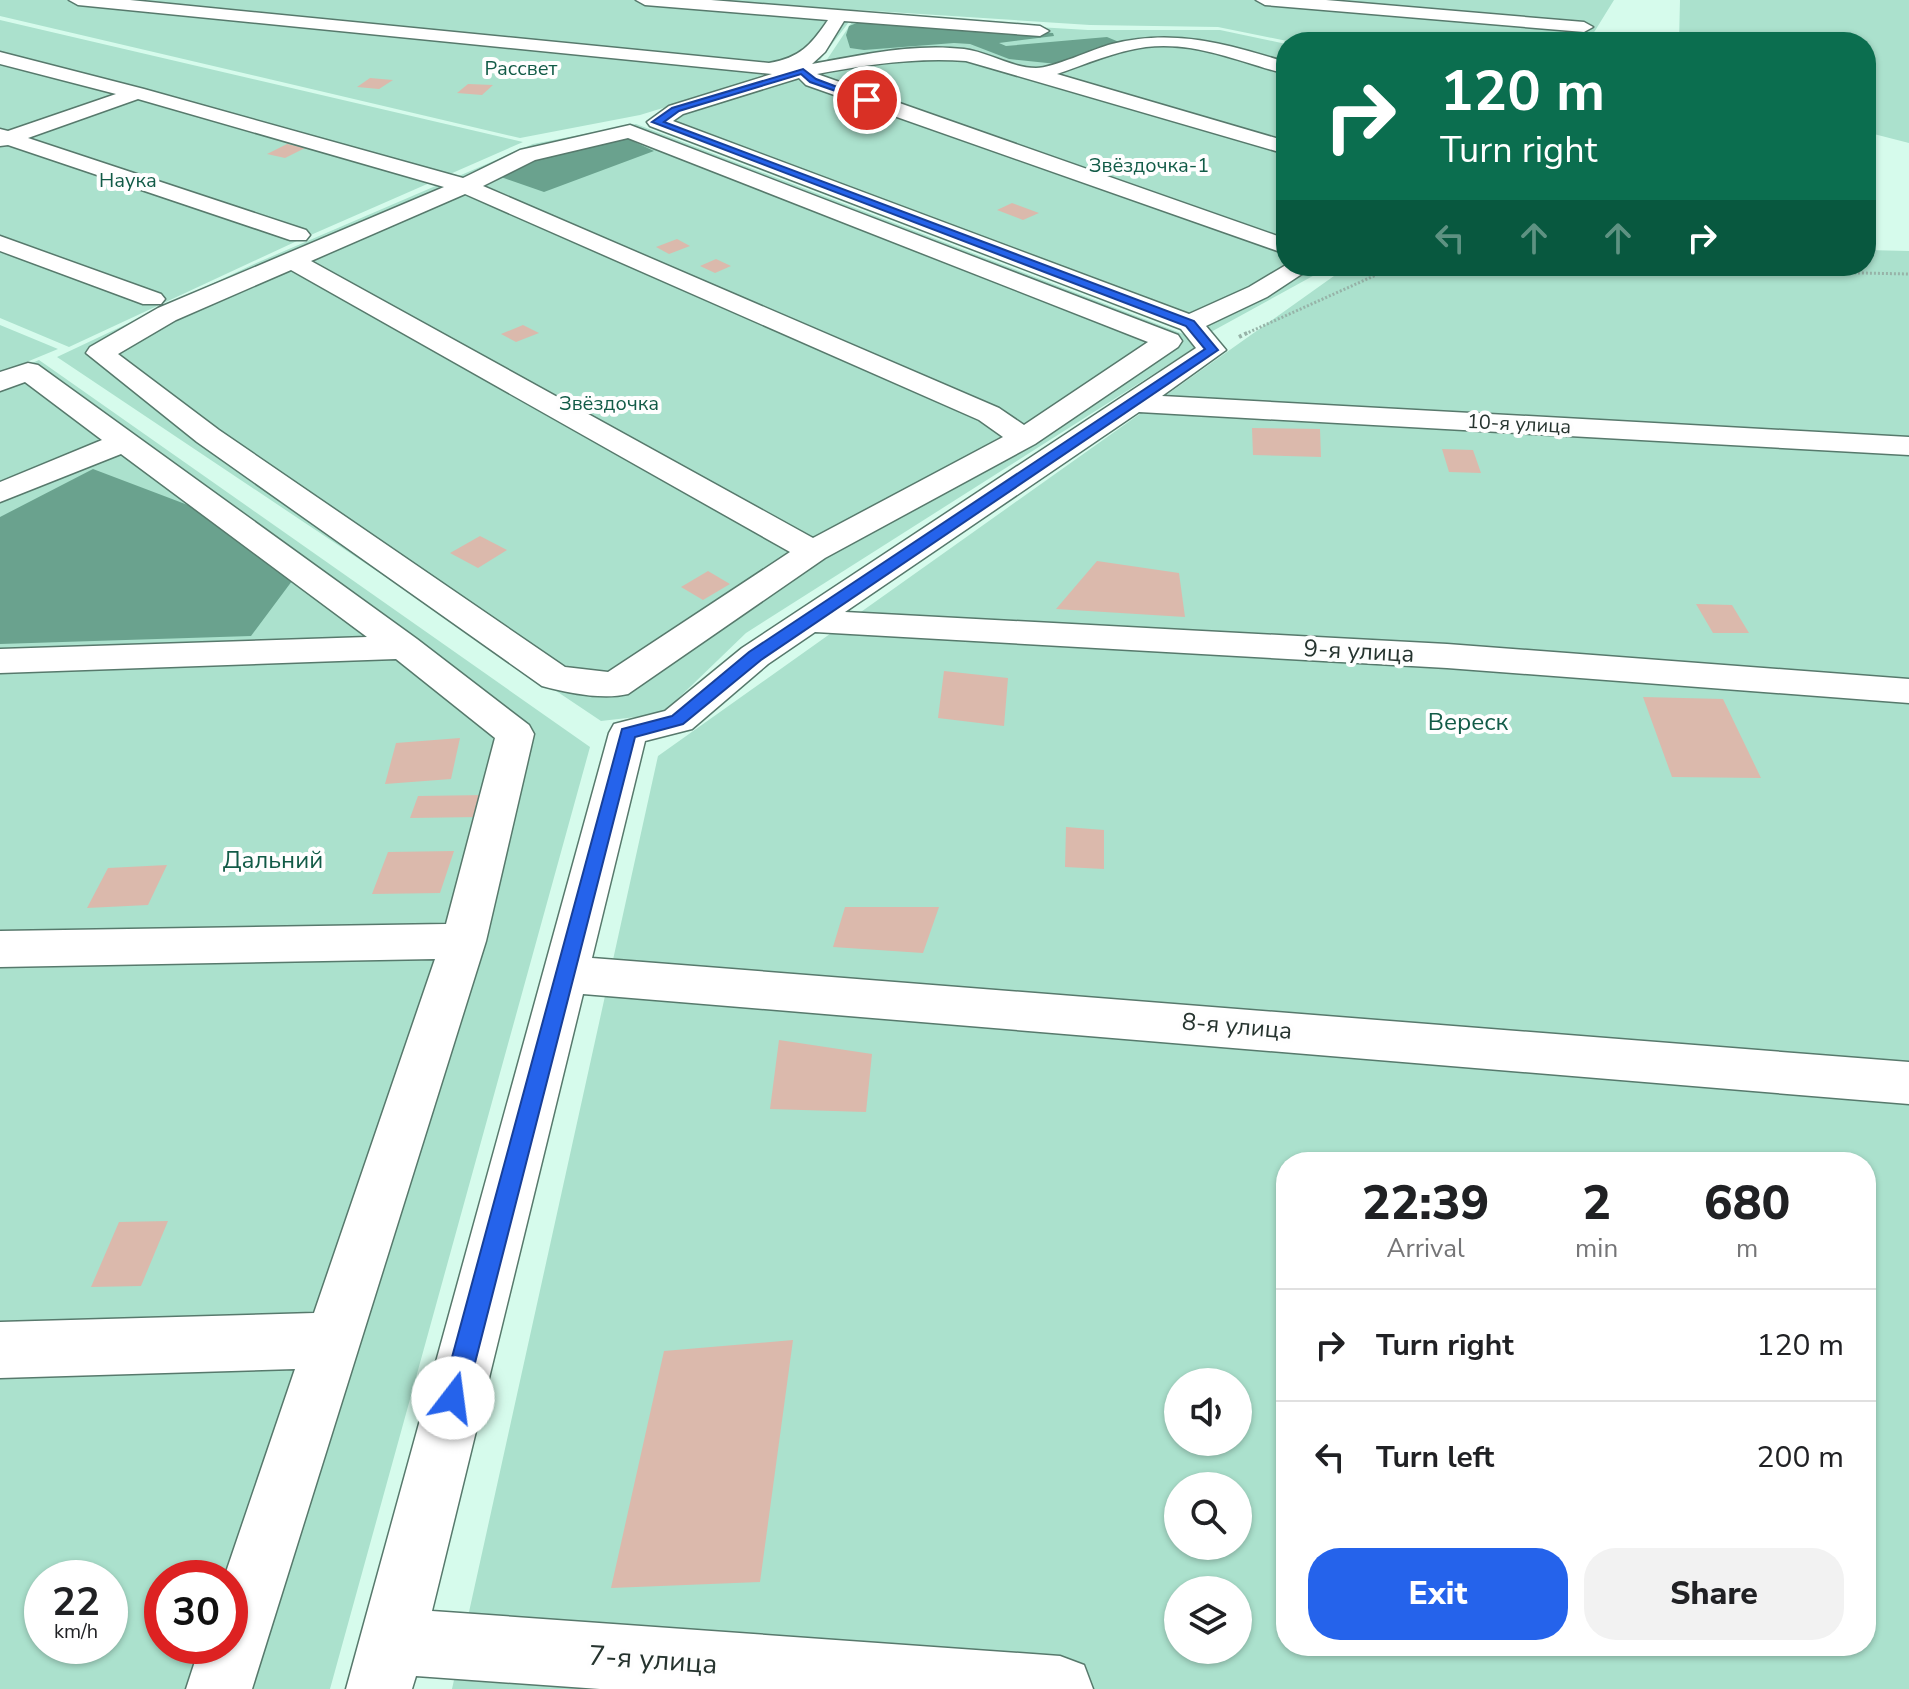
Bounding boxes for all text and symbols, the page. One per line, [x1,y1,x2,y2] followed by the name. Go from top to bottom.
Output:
[1440,53,1605,130] text: 120 m
[485,55,558,82] park label: Рассвет
[1308,64,1412,168] icon: right
[833,66,901,134] pin
[845,78,889,122] icon: arrive
[1440,126,1597,175] text: Turn right
[1089,152,1209,179] park label: Звёздочка-1
[99,167,157,194] park label: Наука
[1428,216,1472,260] icon: left
[1512,216,1556,260] icon: ahead
[1596,216,1640,260] icon: ahead
[1680,216,1724,260] icon: right
[559,390,659,417] park label: Звёздочка
[1466,408,1572,440] street label: 10-я улица
[1303,632,1415,670] street label: 9-я улица
[1428,706,1509,738] park label: Вереск
[223,844,323,876] park label: Дальний
[1181,1005,1293,1047] street label: 8-я улица
[1362,1170,1489,1236] text: 22:39
[1582,1170,1611,1236] text: 2
[1704,1170,1790,1236] text: 680
[1386,1231,1465,1266] text: Arrival
[1575,1231,1618,1266] text: min
[1736,1231,1758,1266] text: m
[1308,1323,1352,1367] icon: right
[1376,1325,1514,1366] text: Turn right
[1757,1325,1844,1366] text: 120 m
[411,1356,495,1440] position arrow
[1164,1368,1252,1664] map controls
[1164,1368,1252,1456] button: sound
[1308,1435,1352,1479] icon: left
[1376,1437,1494,1478] text: Turn left
[1757,1437,1844,1478] text: 200 m
[1164,1472,1252,1560] button: search
[1308,1548,1568,1640] button: Exit
[1584,1548,1844,1640] button: Share
[144,1560,248,1664] speed limit sign: 30
[52,1575,100,1629] text: 22
[1164,1576,1252,1664] button: layers
[54,1618,98,1645] text: km/h
[587,1637,719,1683] street label: 7-я улица

